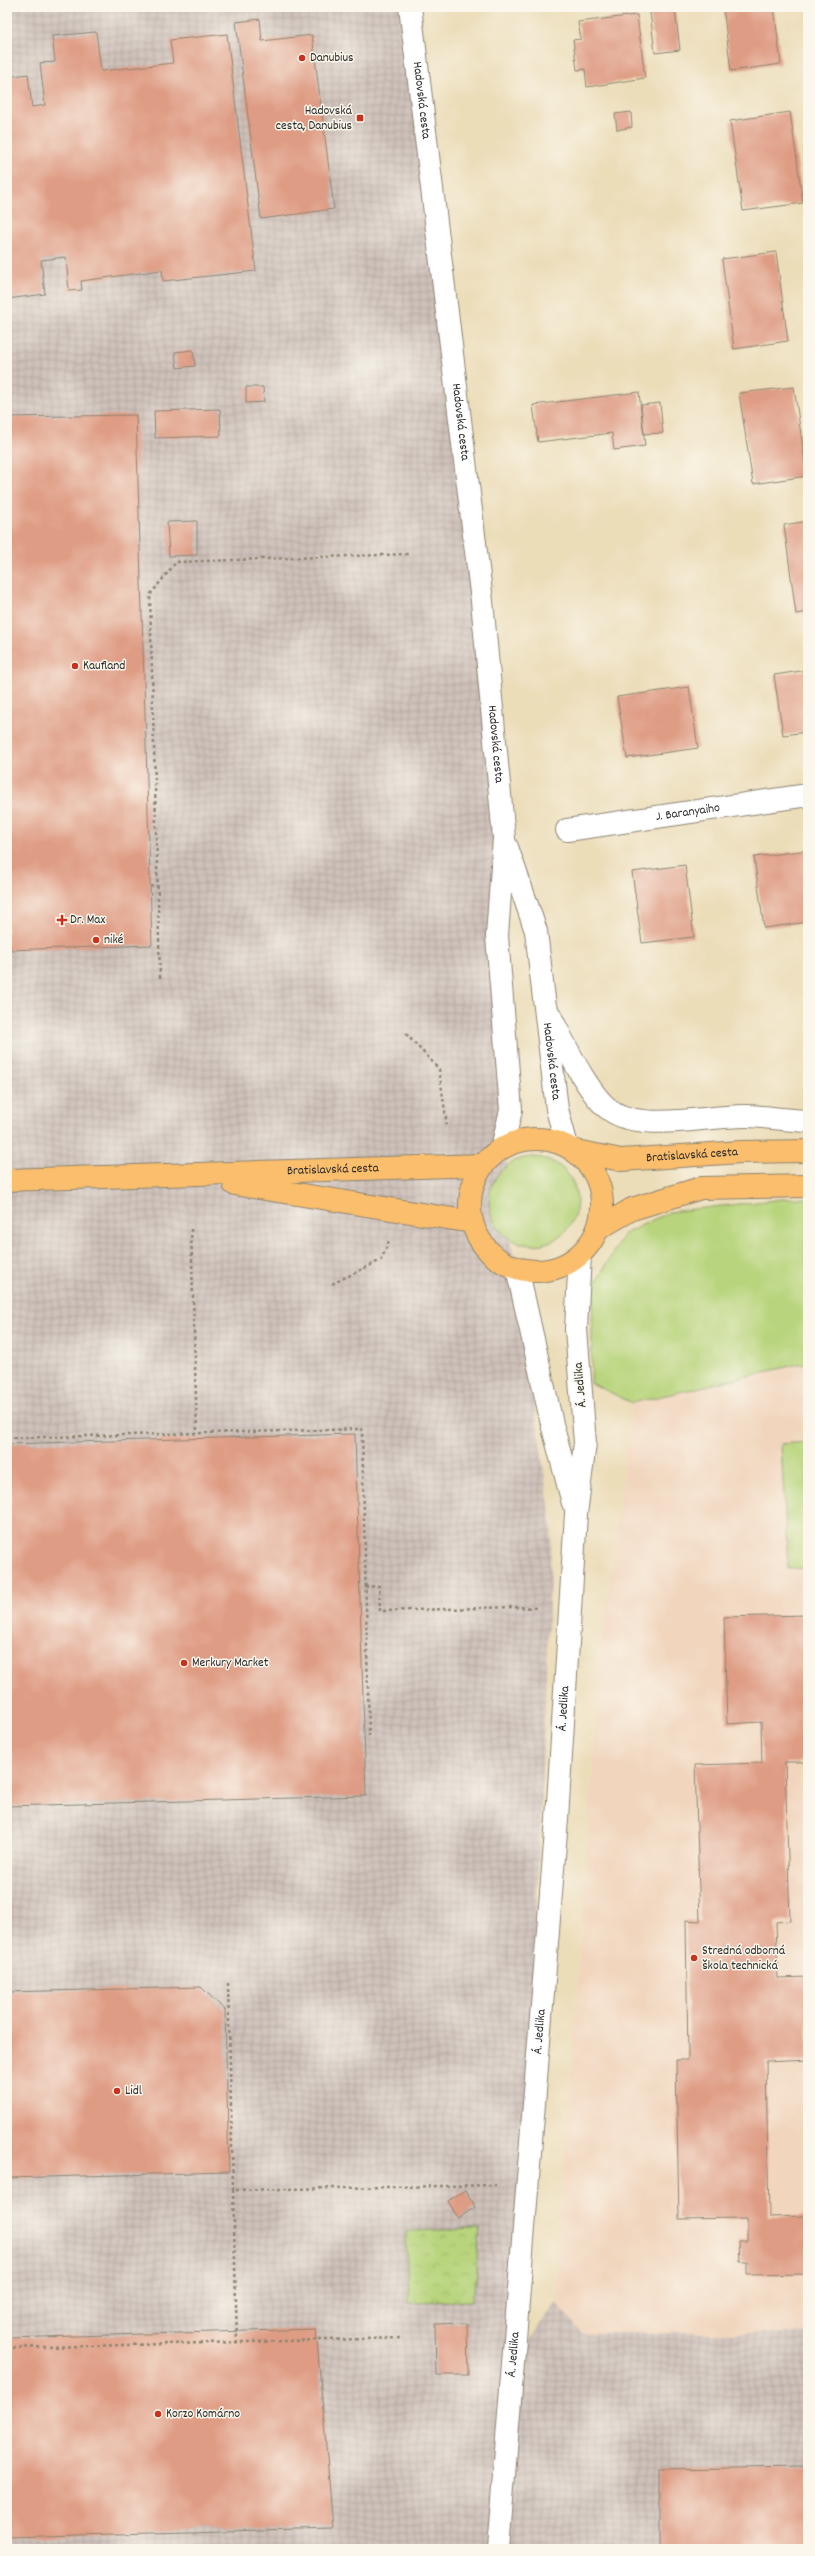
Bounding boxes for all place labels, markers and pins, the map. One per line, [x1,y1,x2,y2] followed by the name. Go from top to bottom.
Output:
[310,49,354,68] place label: Danubius
[297,53,307,63] marker: Danubius
[276,102,352,136] place label: Hadovská cesta, Danubius
[355,113,365,123] marker: Hadovská cesta, Danubius
[83,657,125,676] place label: Kaufland
[70,661,80,671] marker: Kaufland
[70,911,105,930] place label: Dr. Max
[57,915,67,925] marker: Dr. Max
[104,931,124,950] place label: niké
[91,935,101,945] marker: niké
[192,1654,269,1673] place label: Merkury Market
[179,1658,189,1668] marker: Merkury Market
[702,1942,786,1976] place label: Stredná odborná škola technická
[689,1953,699,1963] marker: Stredná odborná škola technická
[125,2082,142,2101] place label: Lidl
[112,2086,122,2096] marker: Lidl
[166,2405,240,2424] place label: Korzo Komárno
[153,2409,163,2419] marker: Korzo Komárno

